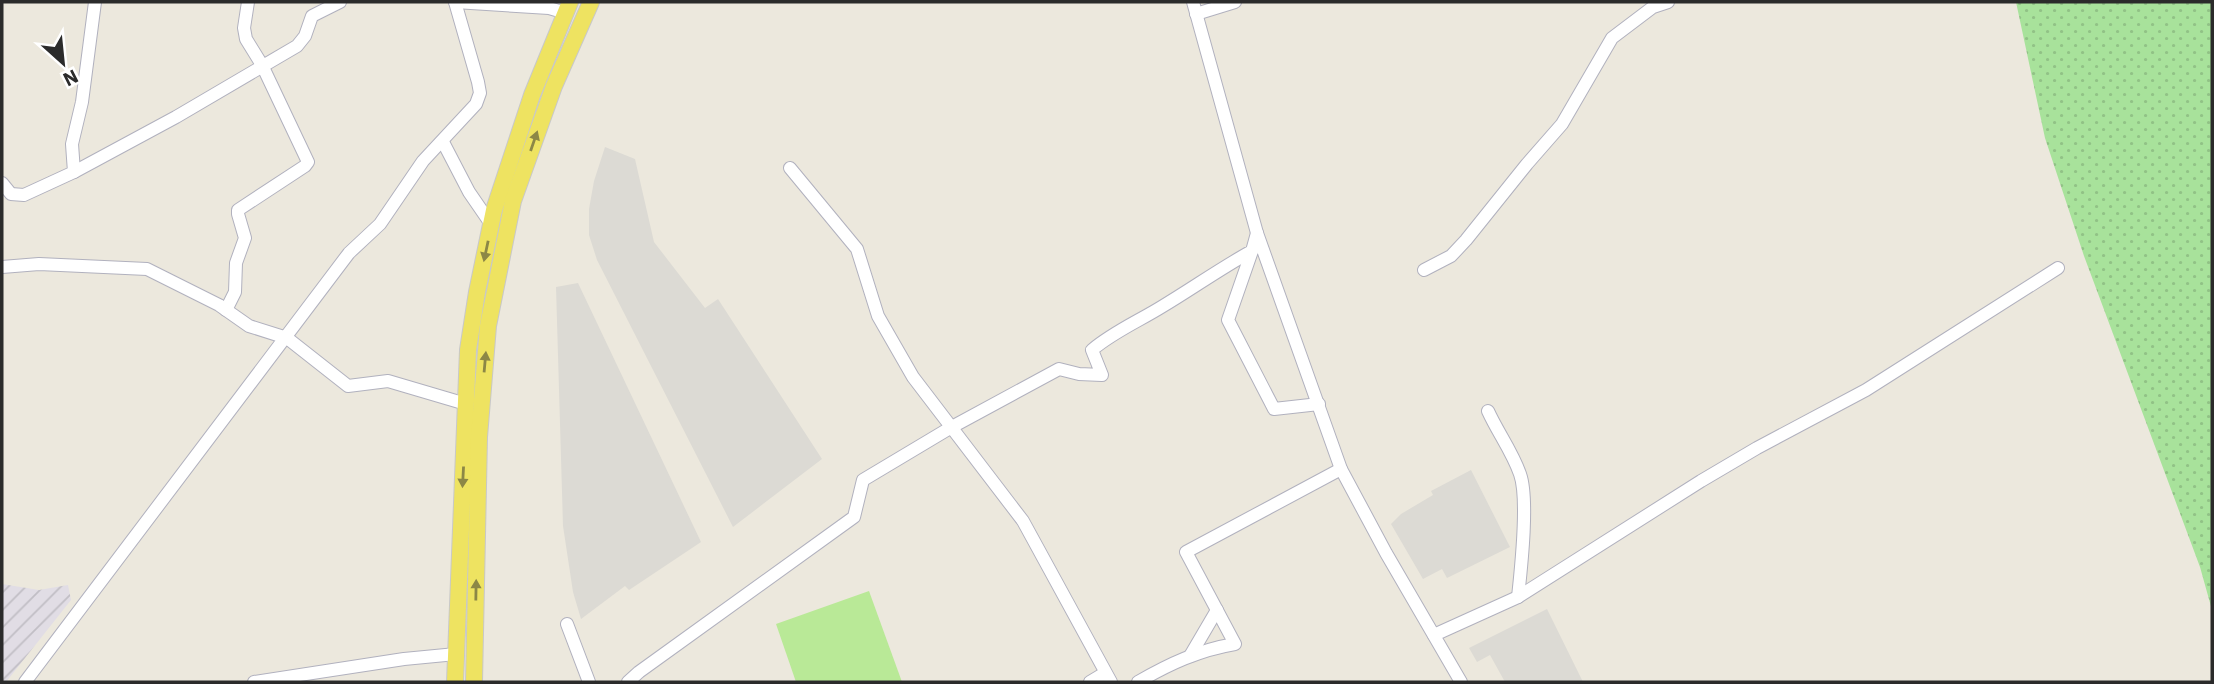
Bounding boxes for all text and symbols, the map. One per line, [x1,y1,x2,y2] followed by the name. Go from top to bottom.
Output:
[28,28,98,98] north arrow
[59,64,82,92] text: N
[529,131,540,152] one-way arrow
[480,240,491,262] one-way arrow
[480,351,491,373] one-way arrow
[457,467,468,489] one-way arrow
[470,578,482,600] one-way arrow

